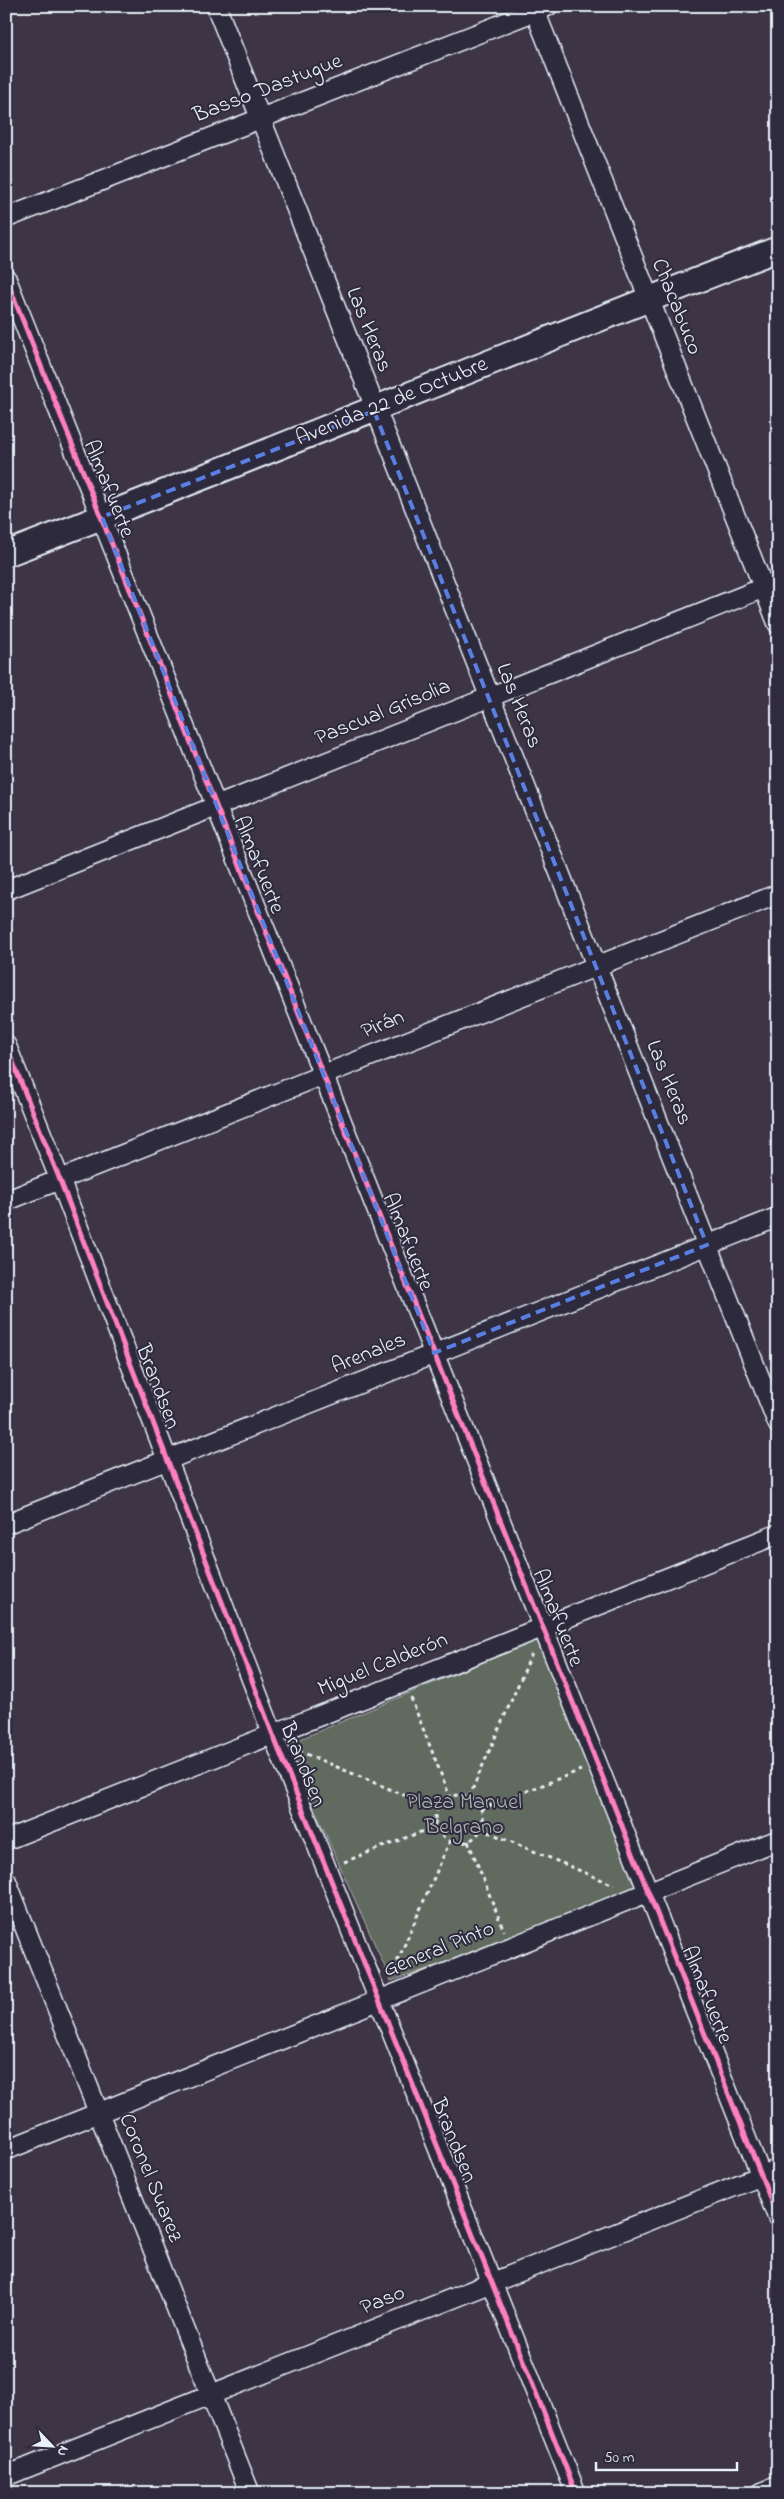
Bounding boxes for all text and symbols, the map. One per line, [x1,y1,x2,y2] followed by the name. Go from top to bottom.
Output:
[188,46,348,133] street label: Basso Dastugue
[642,254,710,360] street label: Chacabuco
[336,283,400,377] street label: Las Heras
[291,349,493,455] street label: Avenida 22 de Octubre
[74,435,142,543] street label: Almafuerte
[486,659,550,753] street label: Las Heras
[310,671,456,755] street label: Pascual Grisolia
[224,811,292,919] street label: Almafuerte
[357,1002,409,1048] street label: Pirán
[636,1036,700,1130] street label: Las Heras
[373,1188,441,1296] street label: Almafuerte
[327,1325,411,1383] street label: Arenales
[126,1339,188,1434] street label: Brandsen
[523,1564,591,1672] street label: Almafuerte
[313,1624,453,1707] street label: Miguel Calderón
[270,1717,333,1812] street label: Brandsen
[406,1787,522,1845] park label: Plaza Manuel Belgrano
[379,1913,499,1987] street label: General Pinto
[672,1941,740,2049] street label: Almafuerte
[421,2093,484,2188] street label: Brandsen
[110,2109,191,2248] street label: Coronel Suarez
[356,2278,410,2324] street label: Paso
[28,2422,78,2472] north arrow
[596,2439,738,2471] scale bar
[51,2442,74,2460] text: N
[604,2447,635,2469] text: 50 m

